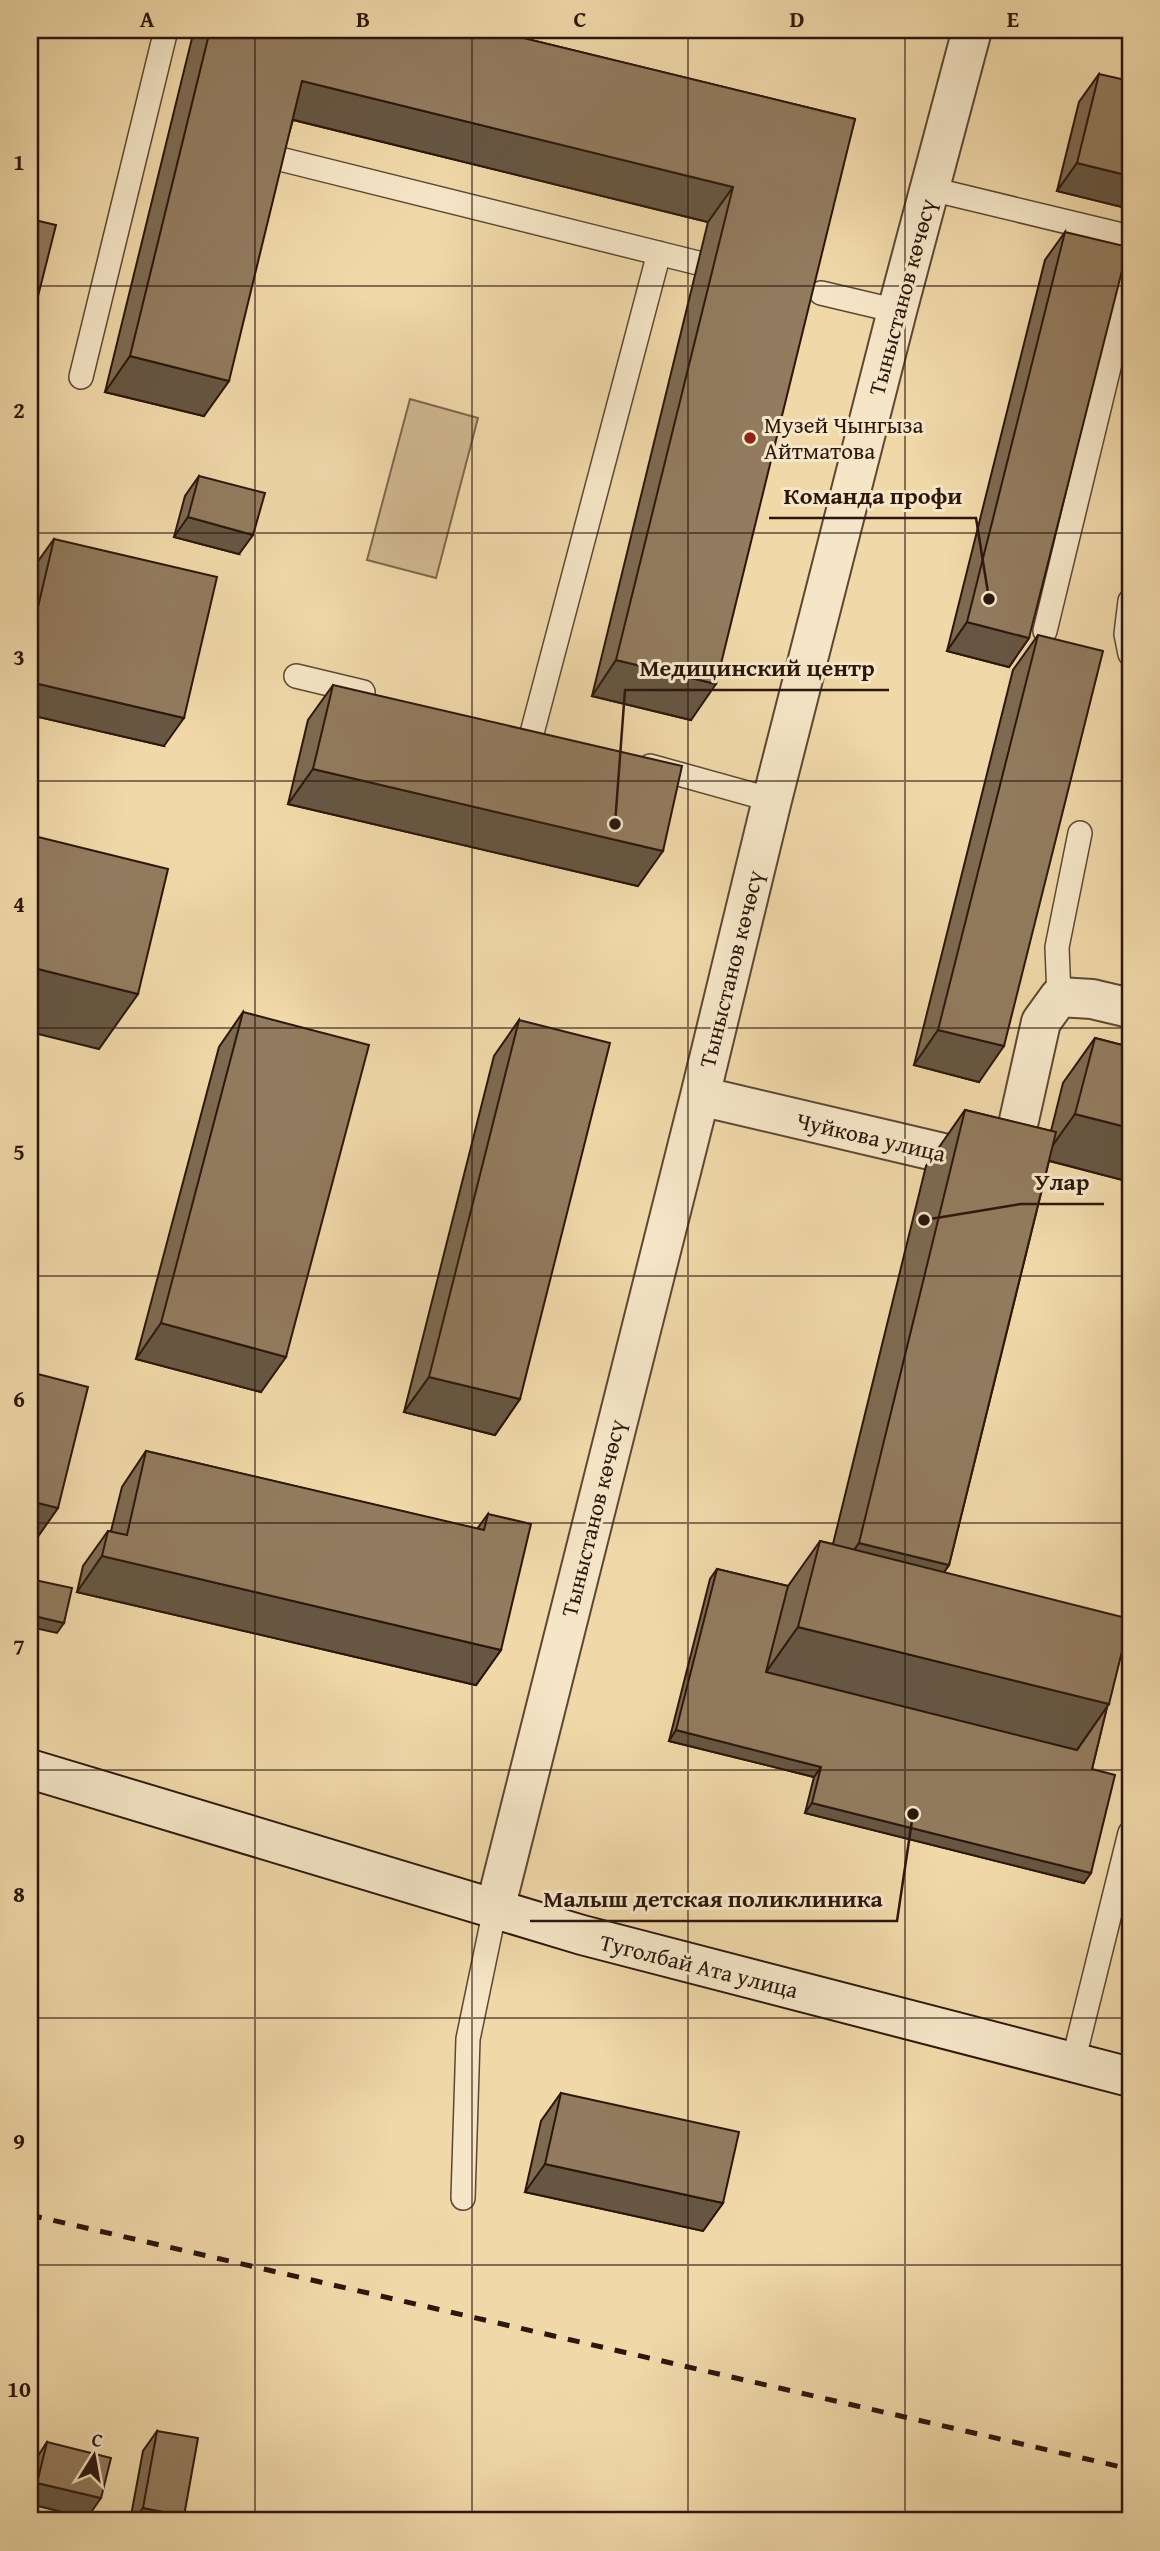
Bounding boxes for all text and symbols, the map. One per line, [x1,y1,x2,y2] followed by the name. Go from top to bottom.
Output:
[140,2,155,35] text: A
[356,2,370,35] text: B
[573,2,587,35] text: C
[790,2,805,35] text: D
[1007,2,1019,35] text: E
[13,145,25,178] text: 1
[859,195,944,399] street label: Тыныстанов көчөсү
[13,393,25,426] text: 2
[764,408,924,467] place label: Музей Чынгыза Айтматова
[742,430,758,446] marker: Музей Чынгыза Айтматова
[769,473,976,518] callout: Команда профи
[784,478,962,513] text: Команда профи
[13,640,25,673] text: 3
[625,645,889,690] callout: Медицинский центр
[639,650,875,685] text: Медицинский центр
[690,867,771,1071] street label: Тыныстанов көчөсү
[13,887,25,920] text: 4
[793,1103,949,1170] street label: Чуйкова улица
[13,1135,25,1168] text: 5
[1021,1159,1104,1204] callout: Улар
[1035,1164,1089,1199] text: Улар
[13,1382,25,1415] text: 6
[552,1416,633,1620] street label: Тыныстанов көчөсү
[13,1630,25,1663] text: 7
[530,1876,897,1921] callout: Малыш детская поликлиника
[13,1877,25,1910] text: 8
[543,1881,883,1916] text: Малыш детская поликлиника
[596,1925,802,2006] street label: Туголбай Ата улица
[13,2124,25,2157] text: 9
[7,2372,31,2405] text: 10
[60,2422,130,2492] north arrow
[89,2425,105,2454] text: С

